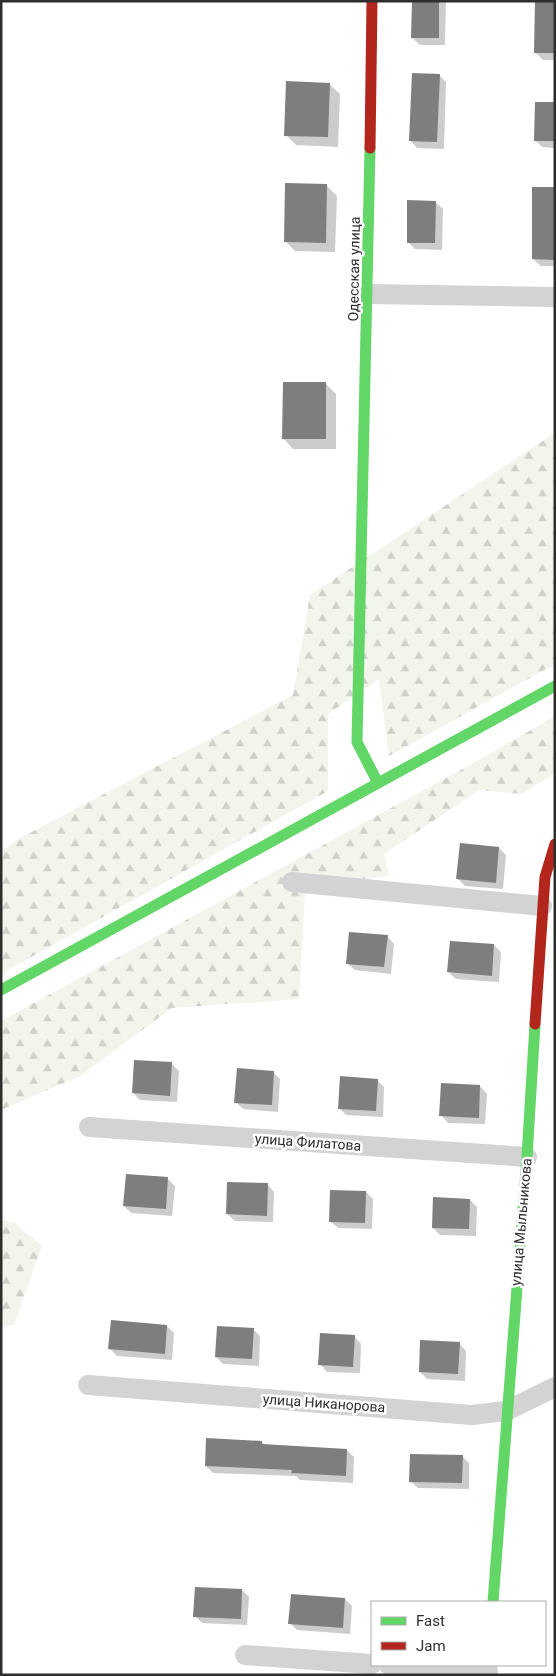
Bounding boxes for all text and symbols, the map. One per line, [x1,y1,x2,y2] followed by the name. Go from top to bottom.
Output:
[345,216,363,322] street label: Одесская улица
[254,1130,362,1154] street label: улица Филатова
[507,1158,535,1286] street label: улица Мыльникова
[262,1391,386,1415] street label: улица Никанорова
[371,1601,546,1666] legend
[416,1612,445,1630] text: Fast
[416,1637,446,1655] text: Jam

